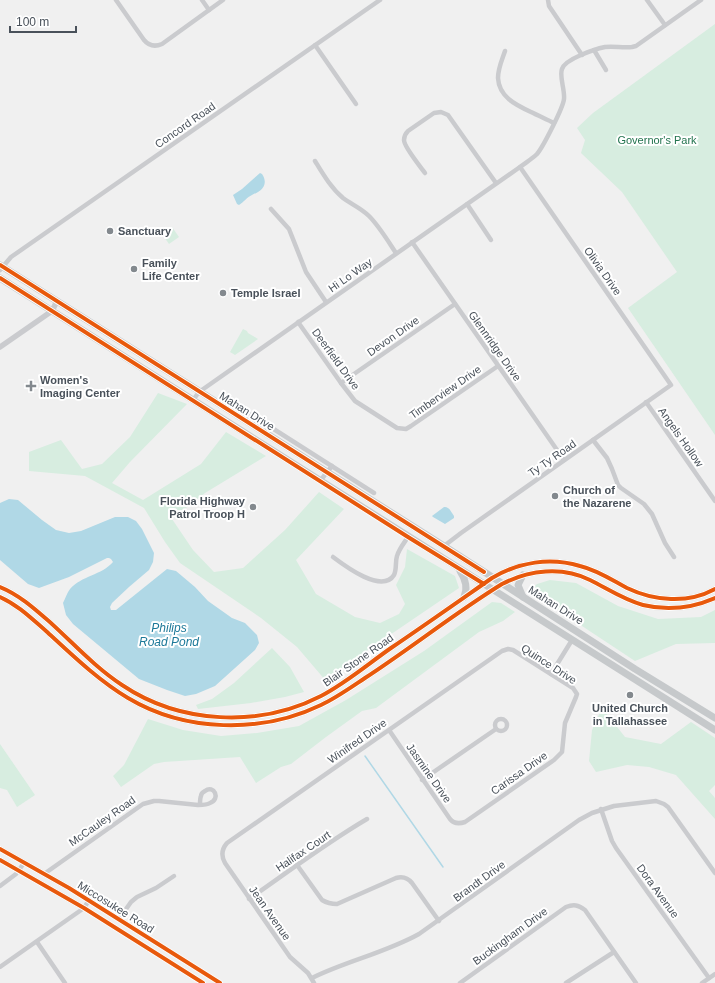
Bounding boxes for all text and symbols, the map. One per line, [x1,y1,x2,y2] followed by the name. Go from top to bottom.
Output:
[10,8,76,34] scale bar
[16,15,49,29] text: 100 m
[153,100,217,150] street label: Concord Road
[617,134,697,146] park label: Governor's Park
[118,225,172,237] place label: Sanctuary
[105,226,115,236] marker: Sanctuary
[582,245,624,297] street label: Olivia Drive
[326,255,374,294] street label: Hi Lo Way
[142,257,200,282] place label: Family Life Center
[129,264,139,274] marker: Family Life Center
[231,287,301,299] place label: Temple Israel
[218,288,228,298] marker: Temple Israel
[466,309,524,383] street label: Glennridge Drive
[365,314,421,358] street label: Devon Drive
[310,326,362,392] street label: Deerfield Drive
[407,363,483,421] street label: Timberview Drive
[40,374,121,399] place label: Women's Imaging Center
[25,380,37,392] marker: Women's Imaging Center
[217,389,277,433] street label: Mahan Drive
[656,405,706,469] street label: Angels Hollow
[526,437,578,479] street label: Ty Ty Road
[563,484,631,509] place label: Church of the Nazarene
[550,491,560,501] marker: Church of the Nazarene
[160,495,246,520] place label: Florida Highway Patrol Troop H
[248,502,258,512] marker: Florida Highway Patrol Troop H
[526,583,586,627] street label: Mahan Drive
[139,621,199,649] water label: Philips Road Pond
[320,631,396,689] street label: Blair Stone Road
[519,642,579,686] street label: Quince Drive
[625,690,635,700] marker: United Church in Tallahassee
[592,702,668,727] place label: United Church in Tallahassee
[325,716,389,766] street label: Winifred Drive
[404,741,454,805] street label: Jasmine Drive
[489,749,549,797] street label: Carissa Drive
[67,794,137,848] street label: McCauley Road
[273,828,333,874] street label: Halifax Court
[451,858,507,904] street label: Brandt Drive
[635,862,681,920] street label: Dora Avenue
[76,879,156,935] street label: Miccosukee Road
[247,884,293,942] street label: Jean Avenue
[470,905,550,967] street label: Buckingham Drive

